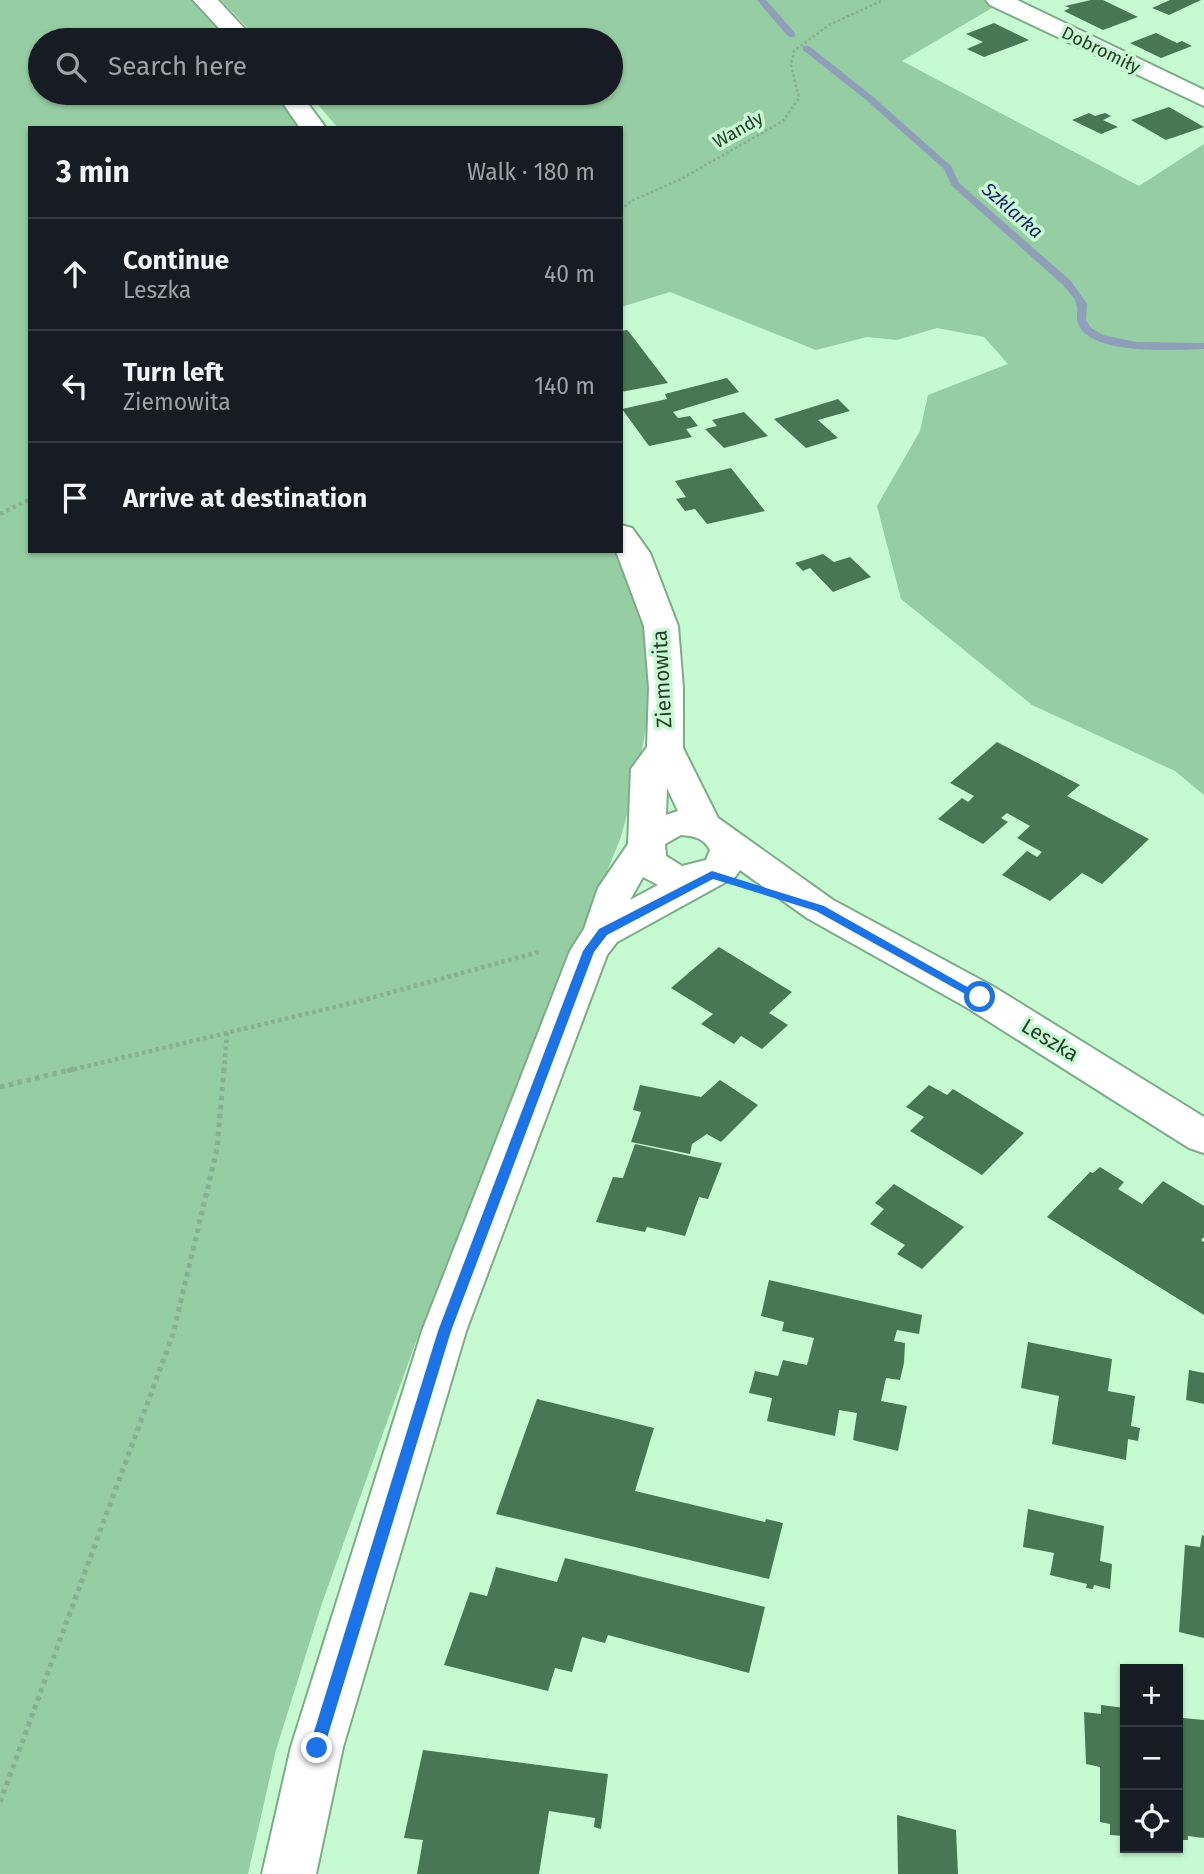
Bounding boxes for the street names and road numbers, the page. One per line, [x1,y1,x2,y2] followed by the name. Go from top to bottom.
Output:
[1058,22,1144,79] street label: Dobromiły
[709,107,767,153] street label: Wandy
[646,629,678,729] street label: Ziemowita
[1017,1013,1083,1067] street label: Leszka

